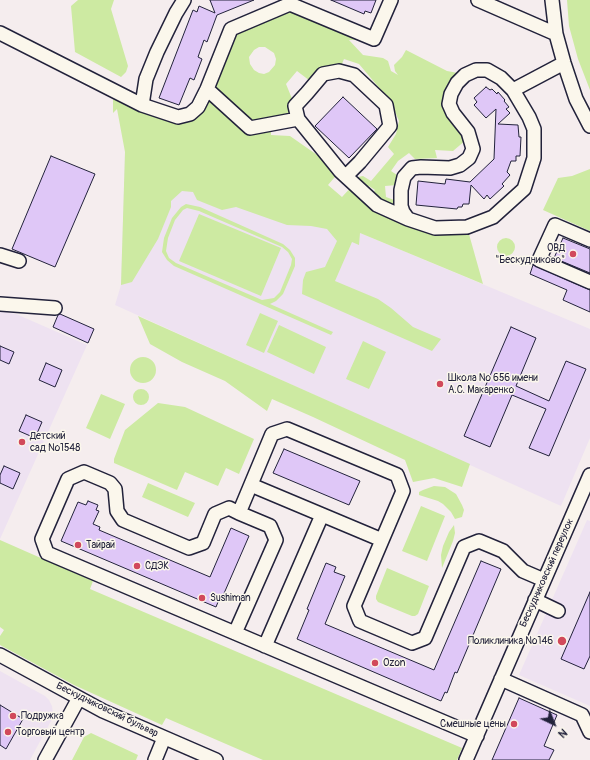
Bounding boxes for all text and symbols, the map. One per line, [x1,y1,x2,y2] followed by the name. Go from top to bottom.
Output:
[495,242,565,266] place label: ОВД "Бескудниково"
[568,249,578,259] marker: ОВД "Бескудниково"
[448,372,538,396] place label: Школа № 656 имени А.С. Макаренко
[435,379,445,389] marker: Школа № 656 имени А.С. Макаренко
[30,430,80,454] place label: Детский сад №1548
[17,437,27,447] marker: Детский сад №1548
[518,517,576,629] street label: Бескудниковский переулок
[86,539,115,551] place label: Тайрай
[73,540,83,550] marker: Тайрай
[145,560,169,572] place label: СДЭК
[132,561,142,571] marker: СДЭК
[210,592,251,604] place label: Sushiman
[197,593,207,603] marker: Sushiman
[468,635,553,647] place label: Поликлиника №146
[556,635,568,647] marker: Поликлиника №146
[383,657,405,669] place label: Ozon
[370,658,380,668] marker: Ozon
[54,680,160,740] street label: Бескудниковский бульвар
[534,704,574,744] north arrow
[21,710,64,722] place label: Подружка
[8,711,18,721] marker: Подружка
[440,718,506,730] place label: Смешные цены
[509,719,519,729] marker: Смешные цены
[16,726,85,738] place label: Торговый центр
[555,726,570,740] text: N
[3,727,13,737] marker: Торговый центр

